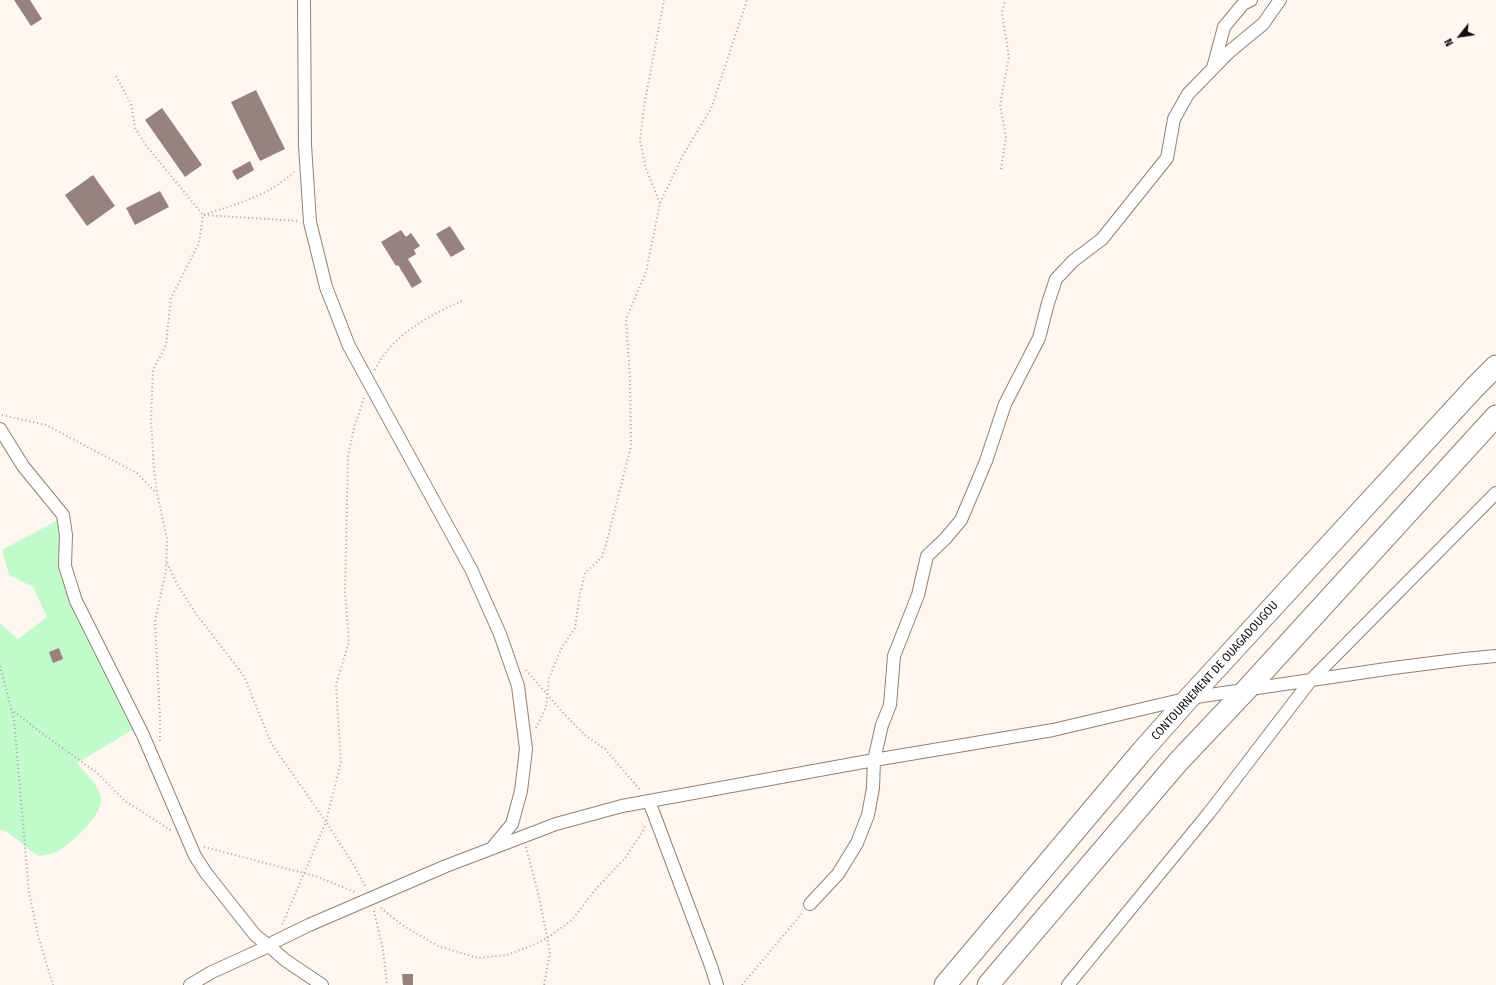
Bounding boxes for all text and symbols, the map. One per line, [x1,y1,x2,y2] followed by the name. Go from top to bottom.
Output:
[1440,16,1480,56] north arrow
[1442,36,1456,48] text: N
[1149,599,1281,743] street label: CONTOURNEMENT DE OUAGADOUGOU

